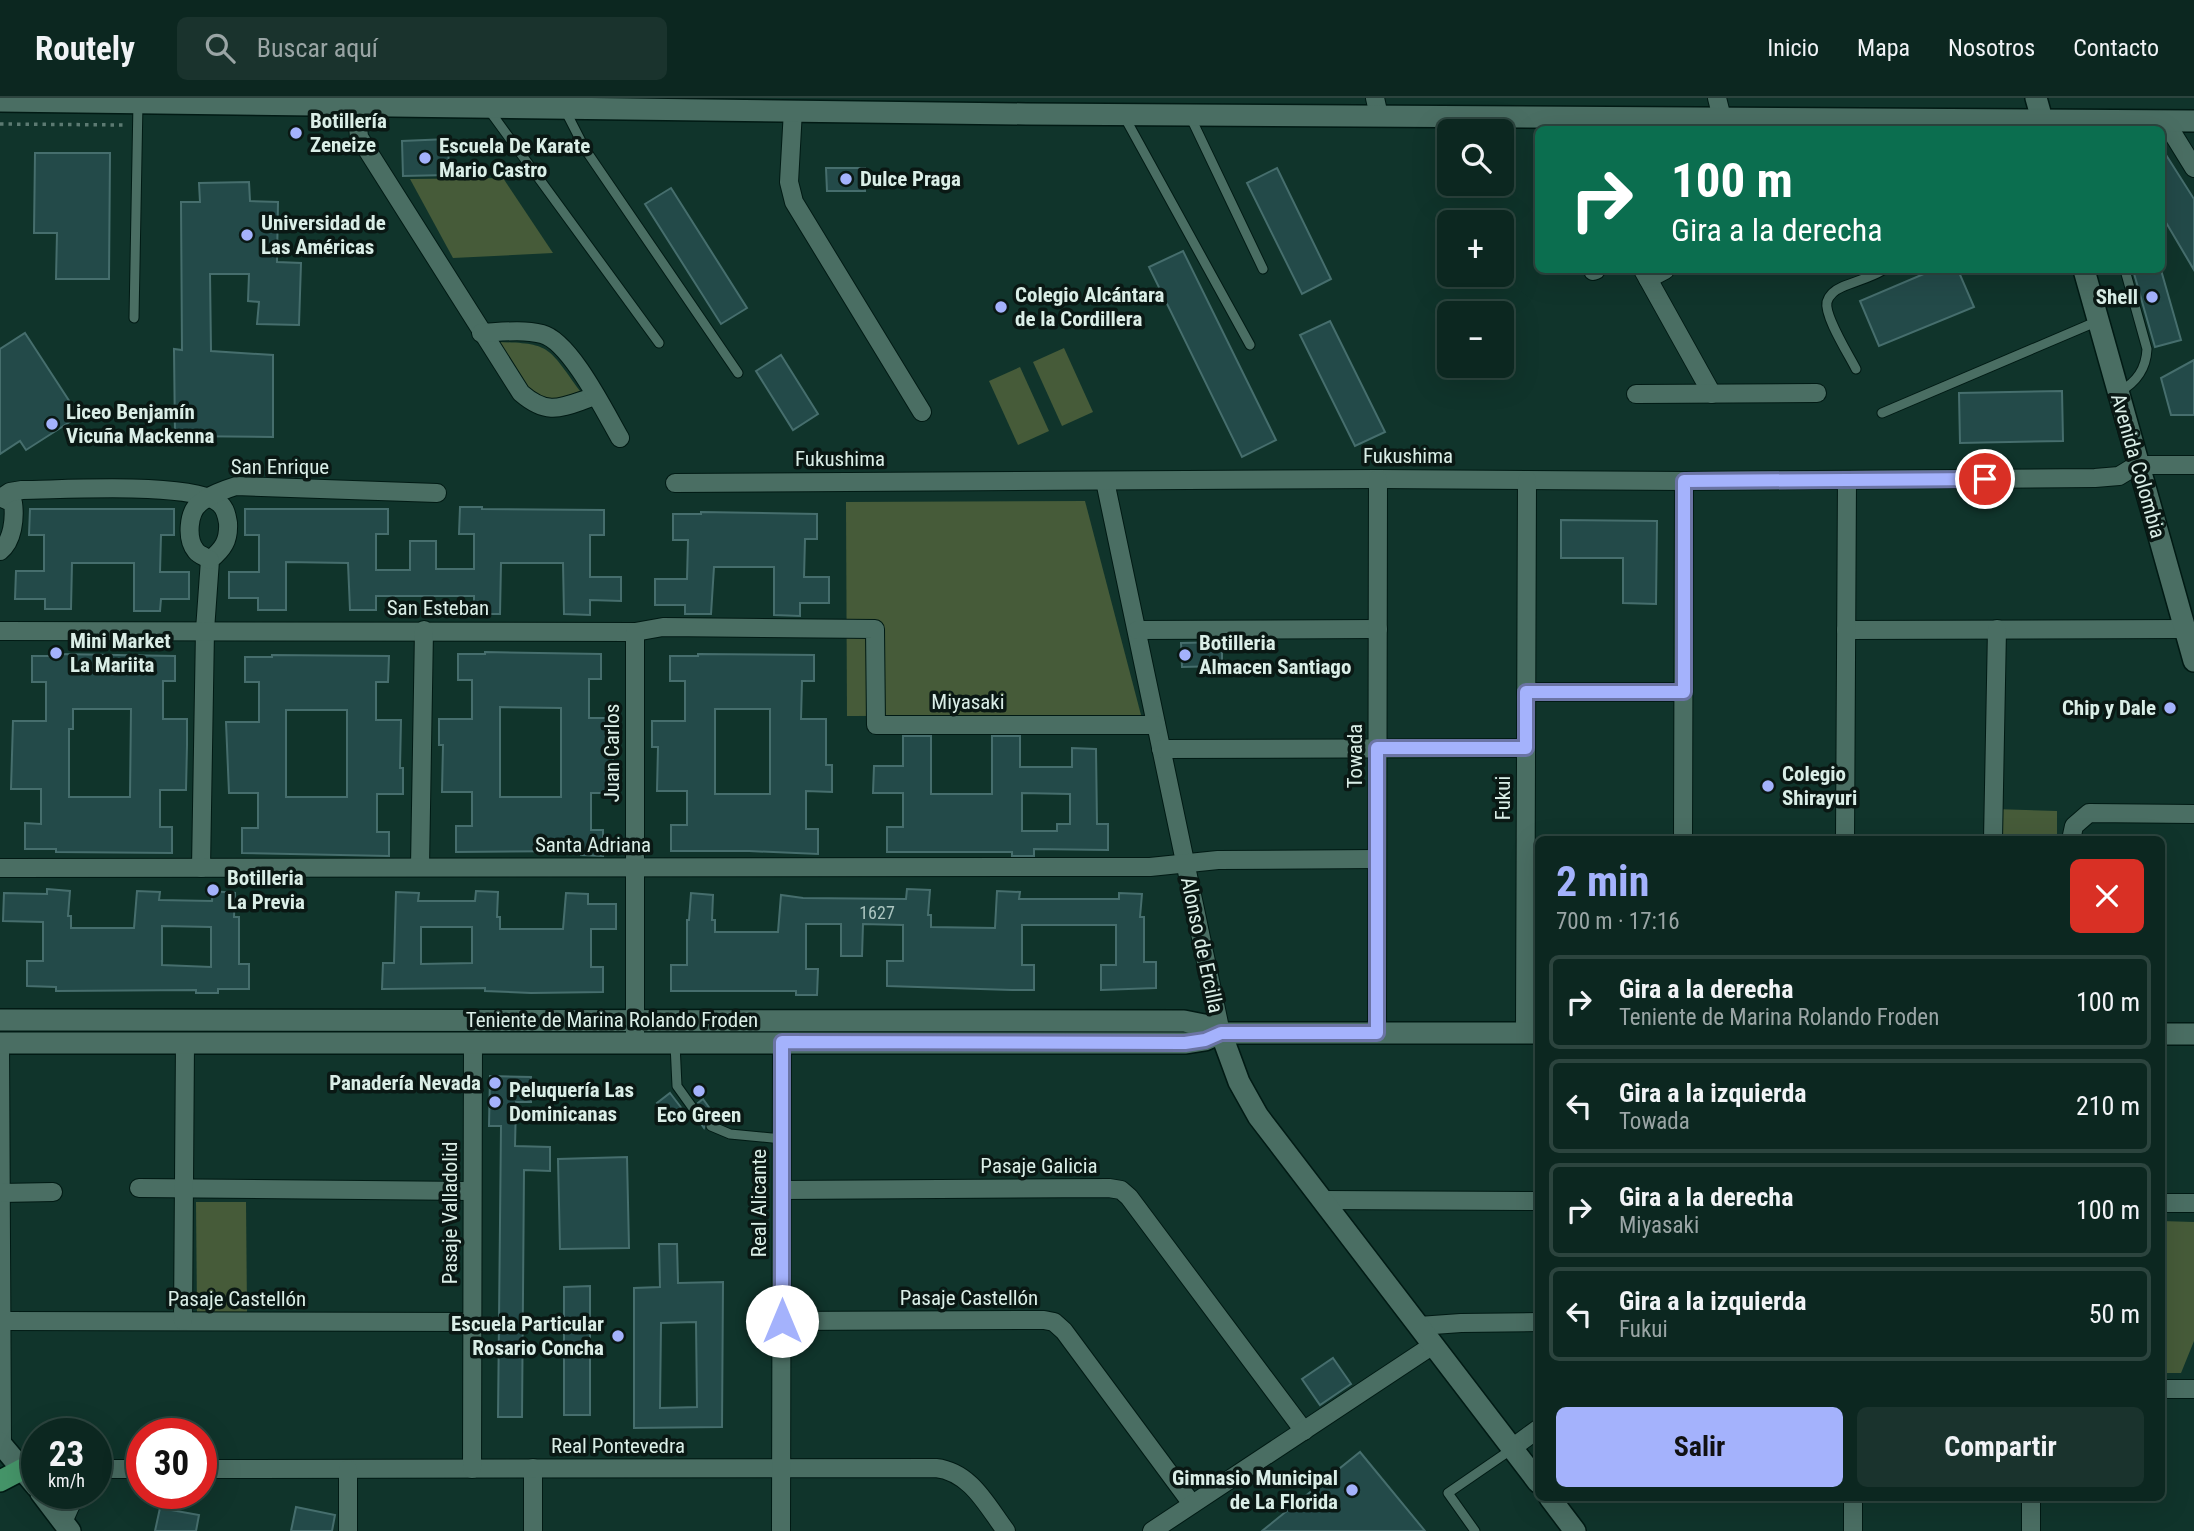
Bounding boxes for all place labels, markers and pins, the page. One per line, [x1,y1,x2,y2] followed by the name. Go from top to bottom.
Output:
[310,109,387,157] place label: Botillería Zeneize
[288,125,304,141] marker: Botillería Zeneize
[439,134,590,182] place label: Escuela De Karate Mario Castro
[417,150,433,166] marker: Escuela De Karate Mario Castro
[860,167,961,191] place label: Dulce Praga
[838,171,854,187] marker: Dulce Praga
[261,211,386,259] place label: Universidad de Las Américas
[239,227,255,243] marker: Universidad de Las Américas
[1015,283,1165,331] place label: Colegio Alcántara de la Cordillera
[2096,285,2138,309] place label: Shell
[2144,289,2160,305] marker: Shell
[993,299,1009,315] marker: Colegio Alcántara de la Cordillera
[66,400,215,448] place label: Liceo Benjamín Vicuña Mackenna
[44,416,60,432] marker: Liceo Benjamín Vicuña Mackenna
[1955,449,2015,509] pin
[70,629,171,677] place label: Mini Market La Mariita
[1199,631,1351,679] place label: Botilleria Almacen Santiago
[48,645,64,661] marker: Mini Market La Mariita
[1177,647,1193,663] marker: Botilleria Almacen Santiago
[2062,696,2156,720] place label: Chip y Dale
[2162,700,2178,716] marker: Chip y Dale
[1782,762,1857,810] place label: Colegio Shirayuri
[1760,778,1776,794] marker: Colegio Shirayuri
[227,866,305,914] place label: Botilleria La Previa
[205,882,221,898] marker: Botilleria La Previa
[329,1071,481,1095] place label: Panadería Nevada
[487,1075,503,1091] marker: Panadería Nevada
[509,1078,634,1126] place label: Peluquería Las Dominicanas
[691,1083,707,1099] marker: Eco Green
[487,1094,503,1110] marker: Peluquería Las Dominicanas
[657,1103,741,1127] place label: Eco Green
[451,1312,604,1360] place label: Escuela Particular Rosario Concha
[610,1328,626,1344] marker: Escuela Particular Rosario Concha
[1172,1466,1338,1514] place label: Gimnasio Municipal de La Florida
[1344,1482,1360,1498] marker: Gimnasio Municipal de La Florida

